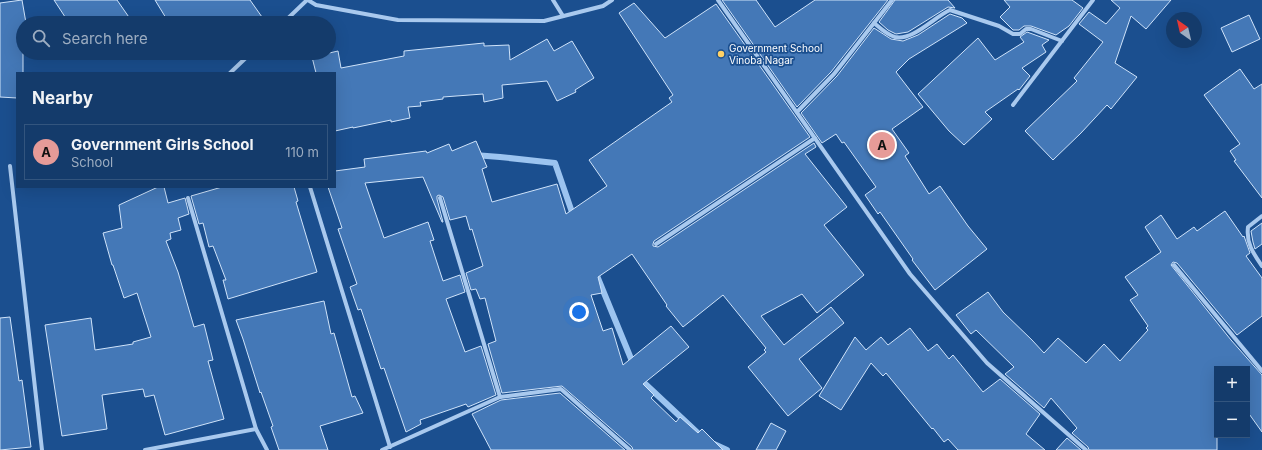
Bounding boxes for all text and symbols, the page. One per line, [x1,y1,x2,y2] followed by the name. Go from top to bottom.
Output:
[1166,12,1202,48] north arrow
[16,16,336,60] search box
[30,27,52,49] icon: search
[62,29,148,48] text: Search here
[729,42,822,66] place label: Government School Vinoba Nagar
[716,49,726,59] marker: Government School Vinoba Nagar
[32,88,93,108] text: Nearby
[869,130,895,160] pin: A
[71,135,254,154] text: Government Girls School
[41,144,51,160] text: A
[285,144,319,160] text: 110 m
[71,154,113,170] text: School
[569,302,589,322] your location
[1214,366,1250,438] map controls
[1214,366,1250,402] button: +
[1214,402,1250,438] button: −

